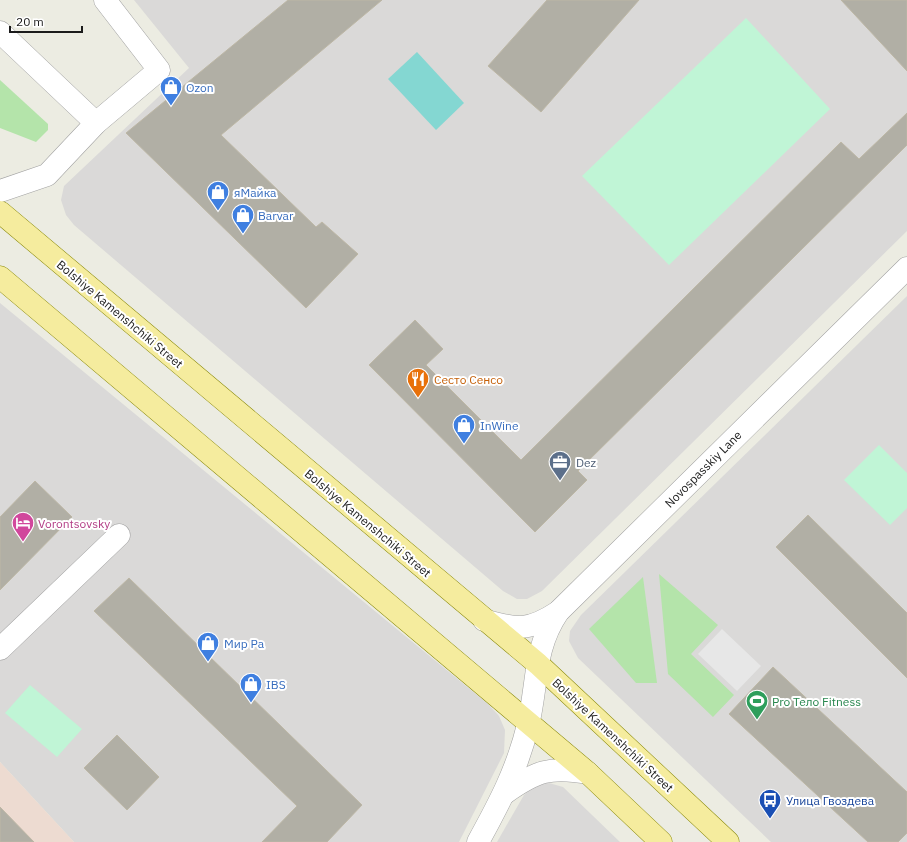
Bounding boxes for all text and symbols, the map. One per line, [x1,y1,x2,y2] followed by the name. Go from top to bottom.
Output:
[10,8,82,34] scale bar
[16,14,44,29] text: 20 m
[158,74,184,107] shop icon: Ozon
[186,80,213,95] place label: Ozon
[205,179,231,212] shop icon: яМайка
[234,185,277,200] place label: яМайка
[230,202,256,235] shop icon: Barvar
[258,208,294,223] place label: Barvar
[54,257,186,371] street label: Bolshiye Kamenshchiki Street
[405,366,431,399] restaurant icon: Сесто Сенсо
[434,372,503,387] place label: Сесто Сенсо
[451,412,477,445] shop icon: InWine
[480,418,519,433] place label: InWine
[661,427,745,511] street label: Novospasskiy Lane
[547,449,573,482] office icon: Dez
[576,455,597,470] place label: Dez
[302,466,434,580] street label: Bolshiye Kamenshchiki Street
[10,510,36,543] hotel icon: Vorontsovsky
[38,516,110,531] place label: Vorontsovsky
[195,630,221,663] shop icon: Мир Ра
[224,636,265,651] place label: Мир Ра
[238,671,264,704] shop icon: IBS
[549,675,677,795] street label: Bolshiye Kamenshchiki Street
[266,677,286,692] place label: IBS
[744,688,770,721] sports icon: Pro Тело Fitness
[772,694,861,709] place label: Pro Тело Fitness
[757,787,783,820] bus stop icon: Улица Гвоздева
[786,793,875,808] place label: Улица Гвоздева

